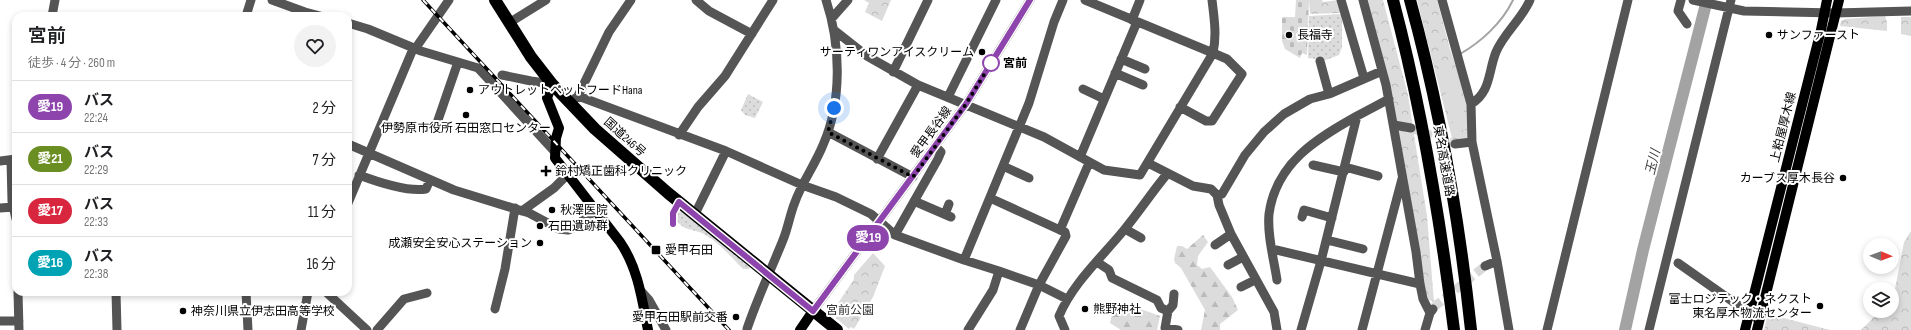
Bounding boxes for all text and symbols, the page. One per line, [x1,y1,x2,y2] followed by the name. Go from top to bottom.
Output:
[28,25,66,48] text: 宮前
[294,25,336,67] button: heart
[1297,28,1333,43] place label: 長福寺
[1777,28,1860,43] place label: サンファースト
[1284,30,1294,40] marker: 長福寺
[1764,30,1774,40] marker: サンファースト
[820,45,974,60] place label: サーティワンアイスクリーム
[977,47,987,57] marker: サーティワンアイスクリーム
[982,54,1000,72] marker: 宮前
[28,55,115,71] text: 徒歩 · 4 分 · 260 m
[1003,56,1027,71] place label: 宮前
[478,83,643,98] place label: アウトレットペットフードHana
[465,85,475,95] marker: アウトレットペットフードHana
[1767,90,1799,164] street label: 上粕屋厚木線
[84,91,114,110] text: バス
[37,98,63,115] text: 愛19
[824,98,844,118] your location
[312,99,336,118] text: 2 分
[908,104,955,161] street label: 愛甲長谷線
[84,110,108,126] text: 22:24
[461,110,471,120] marker: 伊勢原市役所 石田窓口センター
[601,115,649,160] street label: 国道246号
[381,121,551,136] place label: 伊勢原市役所 石田窓口センター
[1430,124,1457,198] street label: 東名高速道路
[84,143,114,162] text: バス
[1642,146,1664,177] water label: 玉川
[37,150,63,167] text: 愛21
[313,151,336,170] text: 7 分
[84,162,108,178] text: 22:29
[555,164,687,179] place label: 鈴村矯正歯科クリニック
[540,165,552,177] marker: 鈴村矯正歯科クリニック
[1740,171,1835,186] place label: カーブス厚木長谷
[1838,173,1848,183] marker: カーブス厚木長谷
[84,195,114,214] text: バス
[37,202,63,219] text: 愛17
[308,203,336,222] text: 11 分
[560,203,608,218] place label: 秋澤医院
[547,205,557,215] marker: 秋澤医院
[84,214,108,230] text: 22:33
[548,219,608,234] place label: 石田遺跡群
[535,221,545,231] marker: 石田遺跡群
[845,225,891,251] line badge: 愛19
[855,229,881,246] text: 愛19
[388,236,532,251] place label: 成瀬安全安心ステーション
[535,238,545,248] marker: 成瀬安全安心ステーション
[1863,238,1899,274] north arrow
[1863,238,1899,318] map controls
[665,243,713,258] place label: 愛甲石田
[650,244,662,256] marker: 愛甲石田
[84,247,114,266] text: バス
[37,254,63,271] text: 愛16
[307,255,336,274] text: 16 分
[84,266,108,282] text: 22:38
[1863,282,1899,318] button: layers
[1669,292,1812,321] place label: 富士ロジテック・ネクスト 東名厚木物流センター
[1815,301,1825,311] marker: 富士ロジテック・ネクスト 東名厚木物流センター
[1093,302,1141,317] place label: 熊野神社
[826,303,874,318] park label: 宮前公園
[191,304,335,319] place label: 神奈川県立伊志田高等学校
[1080,304,1090,314] marker: 熊野神社
[178,306,188,316] marker: 神奈川県立伊志田高等学校
[632,310,728,325] place label: 愛甲石田駅前交番
[731,312,741,322] marker: 愛甲石田駅前交番

